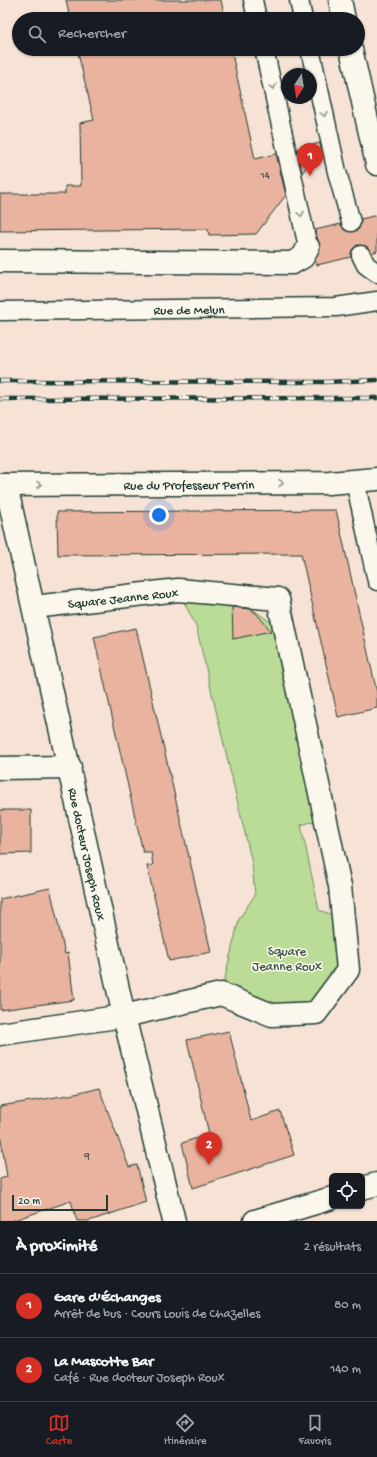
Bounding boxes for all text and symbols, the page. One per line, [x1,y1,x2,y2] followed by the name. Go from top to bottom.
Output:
[12,12,365,56] search box
[26,23,48,45] icon: search
[58,25,126,43] text: Rechercher
[281,68,317,104] north arrow
[268,84,276,90] one-way arrow
[320,111,328,118] one-way arrow
[297,143,323,176] pin: 1
[259,170,271,182] house number: 14
[296,211,304,217] one-way arrow
[153,303,225,319] street label: Rue de Melun
[123,478,255,494] street label: Rue du Professeur Perrin
[278,479,284,487] one-way arrow
[36,481,42,489] one-way arrow
[149,505,169,525] your location
[67,586,179,613] street label: Square Jeanne Roux
[64,787,108,922] street label: Rue docteur Joseph Roux
[252,945,322,975] park label: Square Jeanne Roux
[196,1132,222,1165] pin: 2
[83,1151,90,1163] house number: 9
[329,1173,365,1209] map controls
[329,1173,365,1209] button: locate
[12,1193,108,1212] scale bar
[18,1196,40,1208] text: 20 m
[16,1237,97,1257] text: À proximité
[304,1240,361,1255] text: 2 résultats
[54,1289,161,1307] text: Gare d'Échanges
[26,1298,32,1313] text: 1
[334,1298,361,1313] text: 80 m
[54,1307,260,1322] text: Arrêt de bus · Cours Louis de Chazelles
[54,1353,153,1371] text: La Mascotte Bar
[26,1362,32,1377] text: 2
[330,1362,361,1377] text: 140 m
[54,1371,225,1386] text: Café · Rue docteur Joseph Roux
[46,1412,72,1448] tab: Carte
[164,1412,206,1448] tab: Itinéraire
[298,1412,331,1448] tab: Favoris

